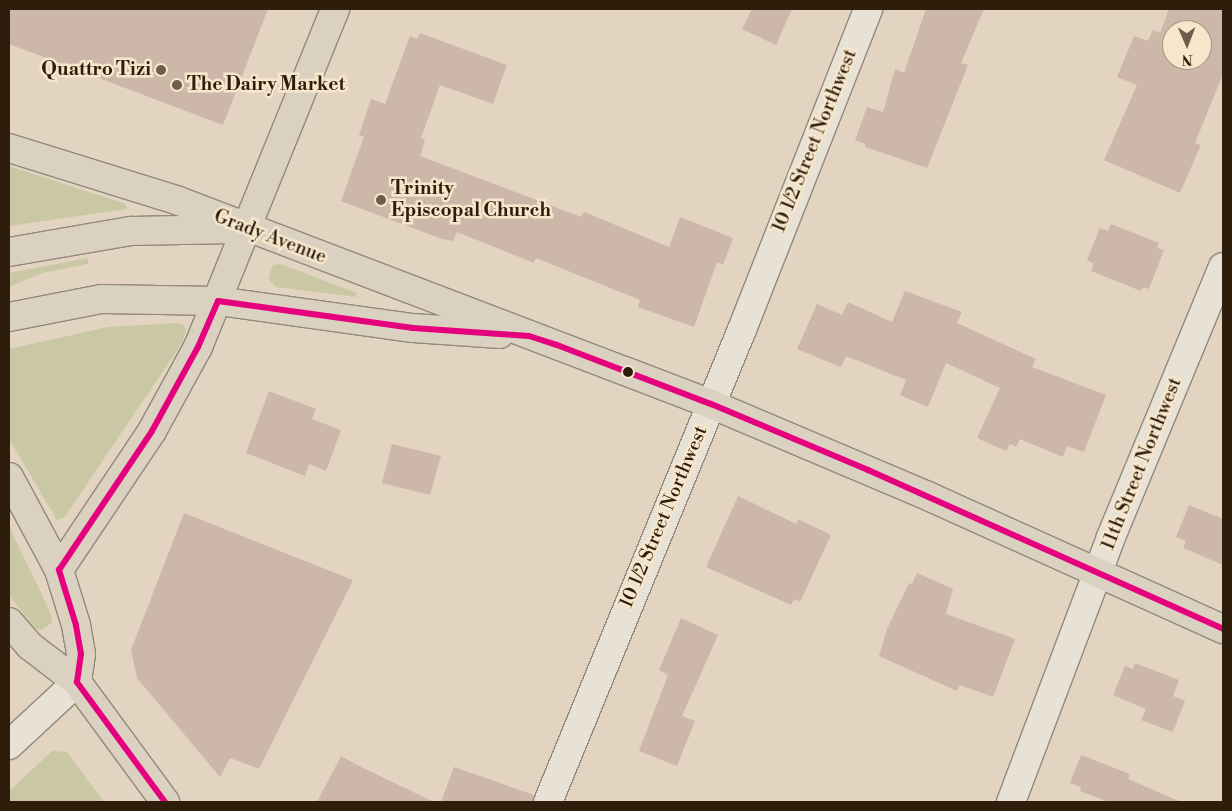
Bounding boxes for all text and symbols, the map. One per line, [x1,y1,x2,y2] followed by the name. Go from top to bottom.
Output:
[1162,20,1212,70] north arrow
[768,46,862,236] street label: 10 1/2 Street Northwest
[1182,50,1193,68] text: N
[41,59,151,81] place label: Quattro Tizi
[155,64,167,76] marker: Quattro Tizi
[187,74,345,96] place label: The Dairy Market
[171,79,183,91] marker: The Dairy Market
[391,178,551,222] place label: Trinity Episcopal Church
[375,194,387,206] marker: Trinity Episcopal Church
[211,205,329,269] street label: Grady Avenue
[623,367,633,377] unlabelled marker
[1097,374,1187,554] street label: 11th Street Northwest
[615,423,713,611] street label: 10 1/2 Street Northwest

